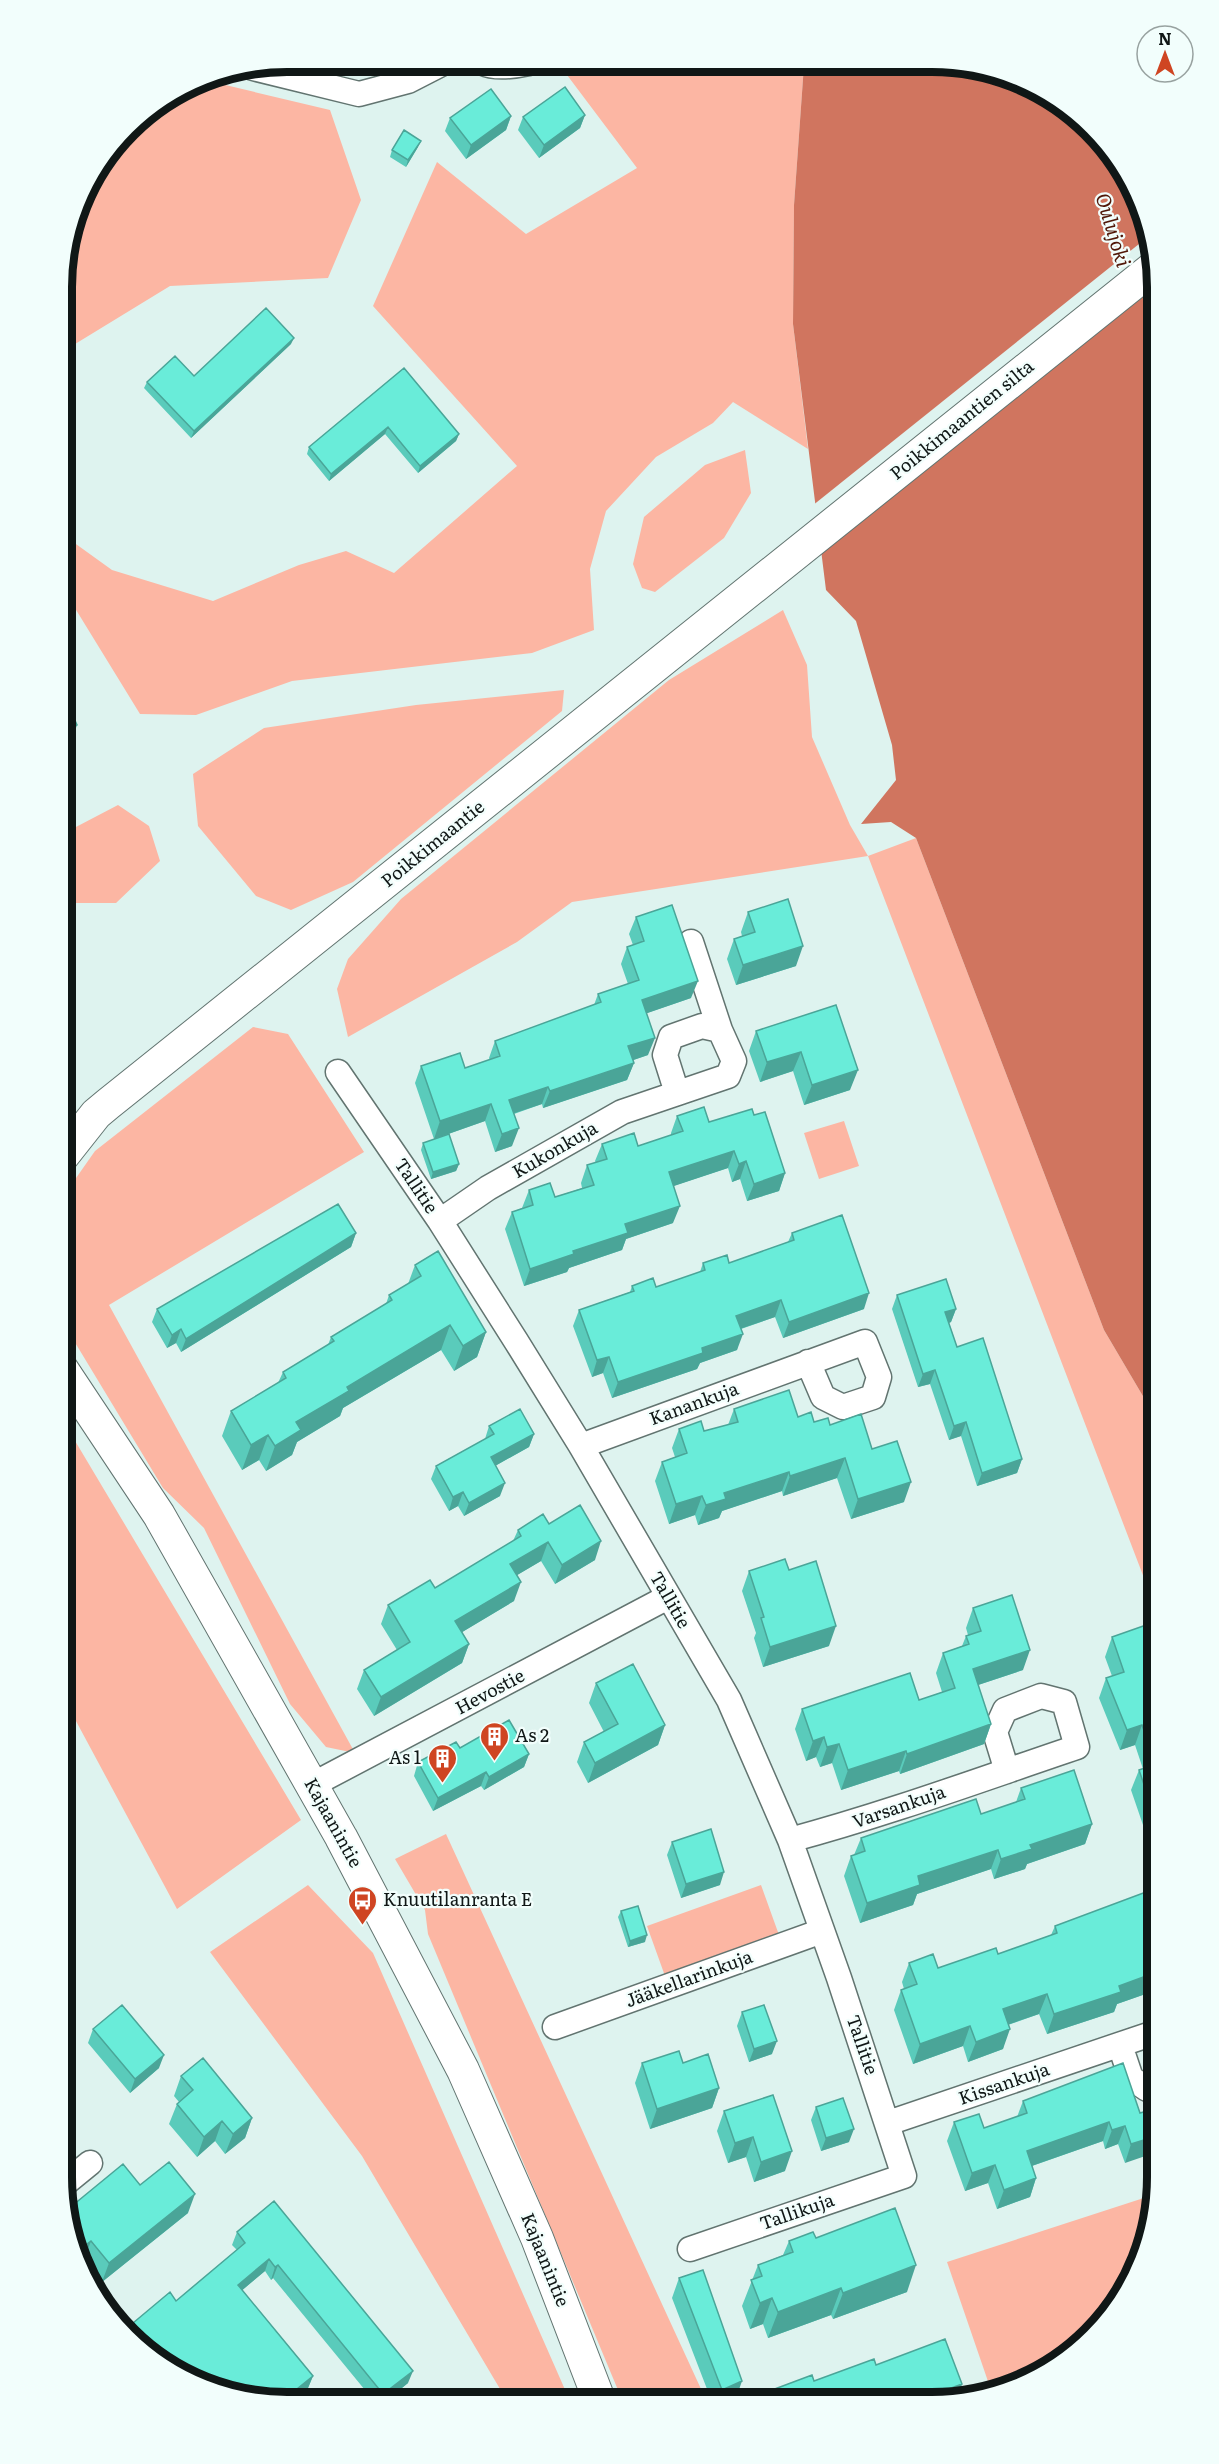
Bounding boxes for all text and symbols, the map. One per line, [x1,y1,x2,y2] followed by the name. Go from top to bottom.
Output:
[1135,24,1195,84] north arrow
[1158,26,1172,50] text: N
[1089,189,1140,270] water label: Oulujoki
[883,352,1039,485] street label: Poikkimaantien silta
[375,793,489,893] street label: Poikkimaantie
[507,1113,602,1184] street label: Kukonkuja
[389,1152,446,1218] street label: Tallitie
[645,1374,742,1431] street label: Kanankuja
[644,1566,698,1633] street label: Tallitie
[450,1661,529,1720] street label: Hevostie
[478,1720,510,1762] building icon: As 2
[515,1721,549,1748] place label: As 2
[426,1742,458,1784] building icon: As 1
[389,1743,421,1770] place label: As 1
[298,1772,370,1872] street label: Kajaanintie
[848,1777,949,1834] street label: Varsankuja
[346,1884,378,1926] bus stop icon: Knuutilanranta E
[383,1885,532,1912] place label: Knuutilanranta E
[621,1942,756,2013] street label: Jääkellarinkuja
[841,2011,886,2078] street label: Tallitie
[954,2054,1053,2111] street label: Kissankuja
[756,2185,838,2236] street label: Tallikuja
[515,2208,577,2310] street label: Kajaanintie

